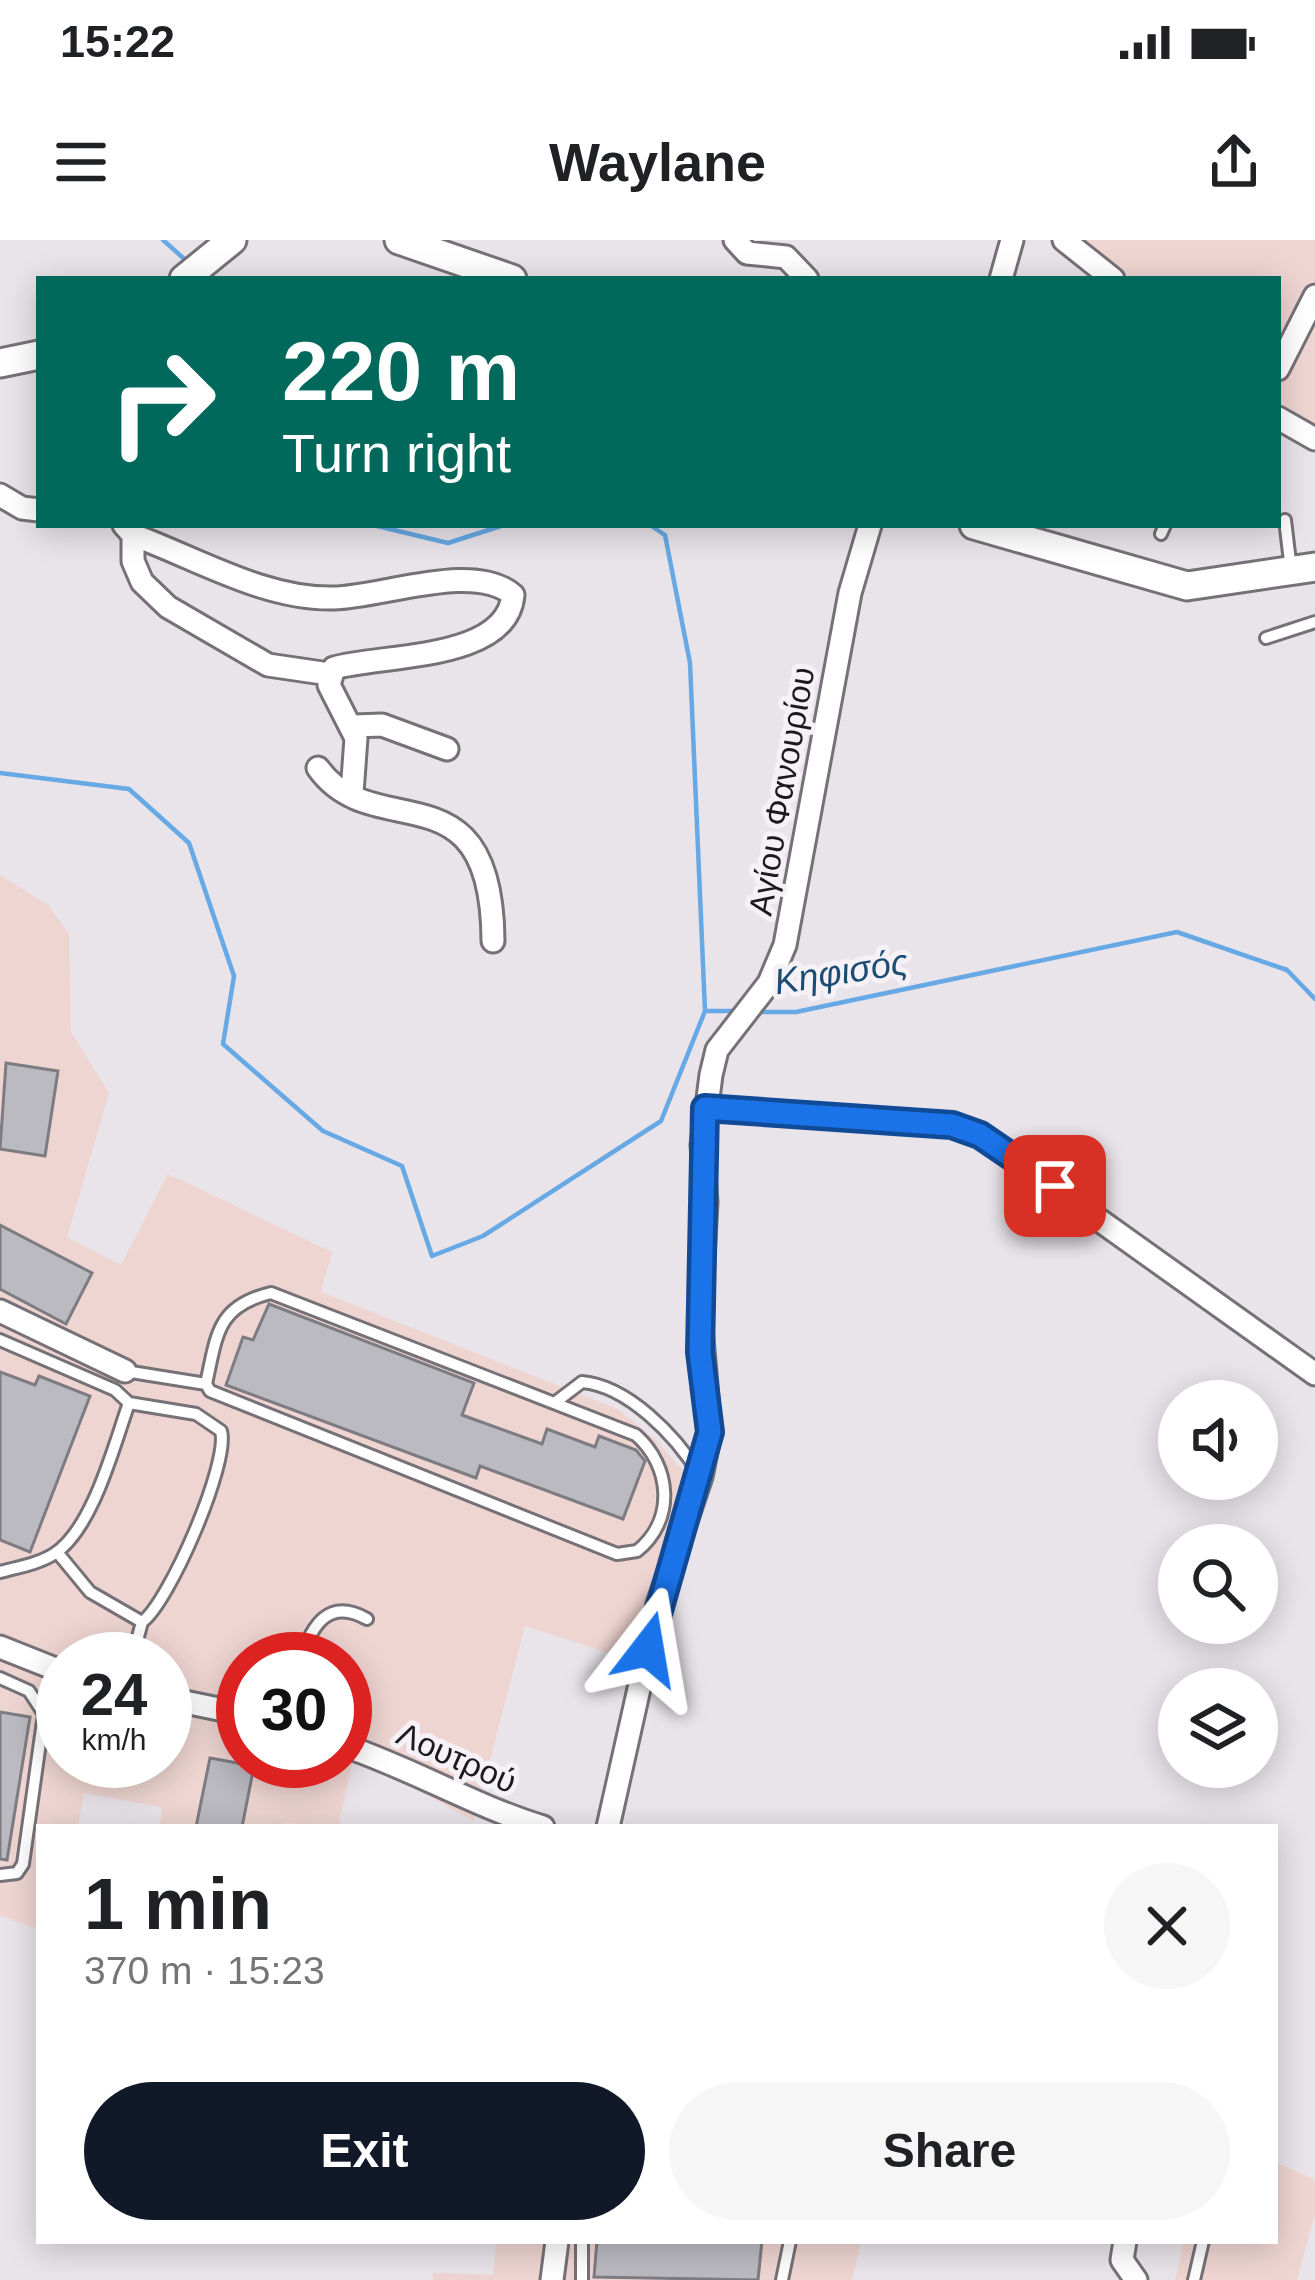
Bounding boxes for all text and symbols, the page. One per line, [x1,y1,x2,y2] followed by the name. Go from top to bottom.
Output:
[60,16,175,67] text: 15:22
[48,129,114,195] icon: menu
[1201,129,1267,195] icon: share
[549,132,766,192] text: Waylane
[84,324,240,480] icon: right
[282,324,520,418] text: 220 m
[282,423,511,483] text: Turn right
[741,664,822,918] street label: Αγίου Φανουρίου
[771,941,911,1002] water label: Κηφισός
[1004,1135,1106,1237] pin
[1022,1153,1088,1219] icon: arrive
[1158,1380,1278,1788] map controls
[1158,1380,1278,1500] button: sound
[1158,1524,1278,1644] button: search
[585,1586,711,1712] position arrow
[216,1632,372,1788] speed limit sign: 30
[81,1661,147,1728] text: 24
[1158,1668,1278,1788] button: layers
[391,1715,522,1800] street label: Λουτρού
[81,1723,147,1756] text: km/h
[1104,1863,1230,1989] button: close
[84,1864,272,1944] text: 1 min
[84,1949,325,1992] text: 370 m · 15:23
[84,2082,645,2220] button: Exit
[669,2082,1230,2220] button: Share

